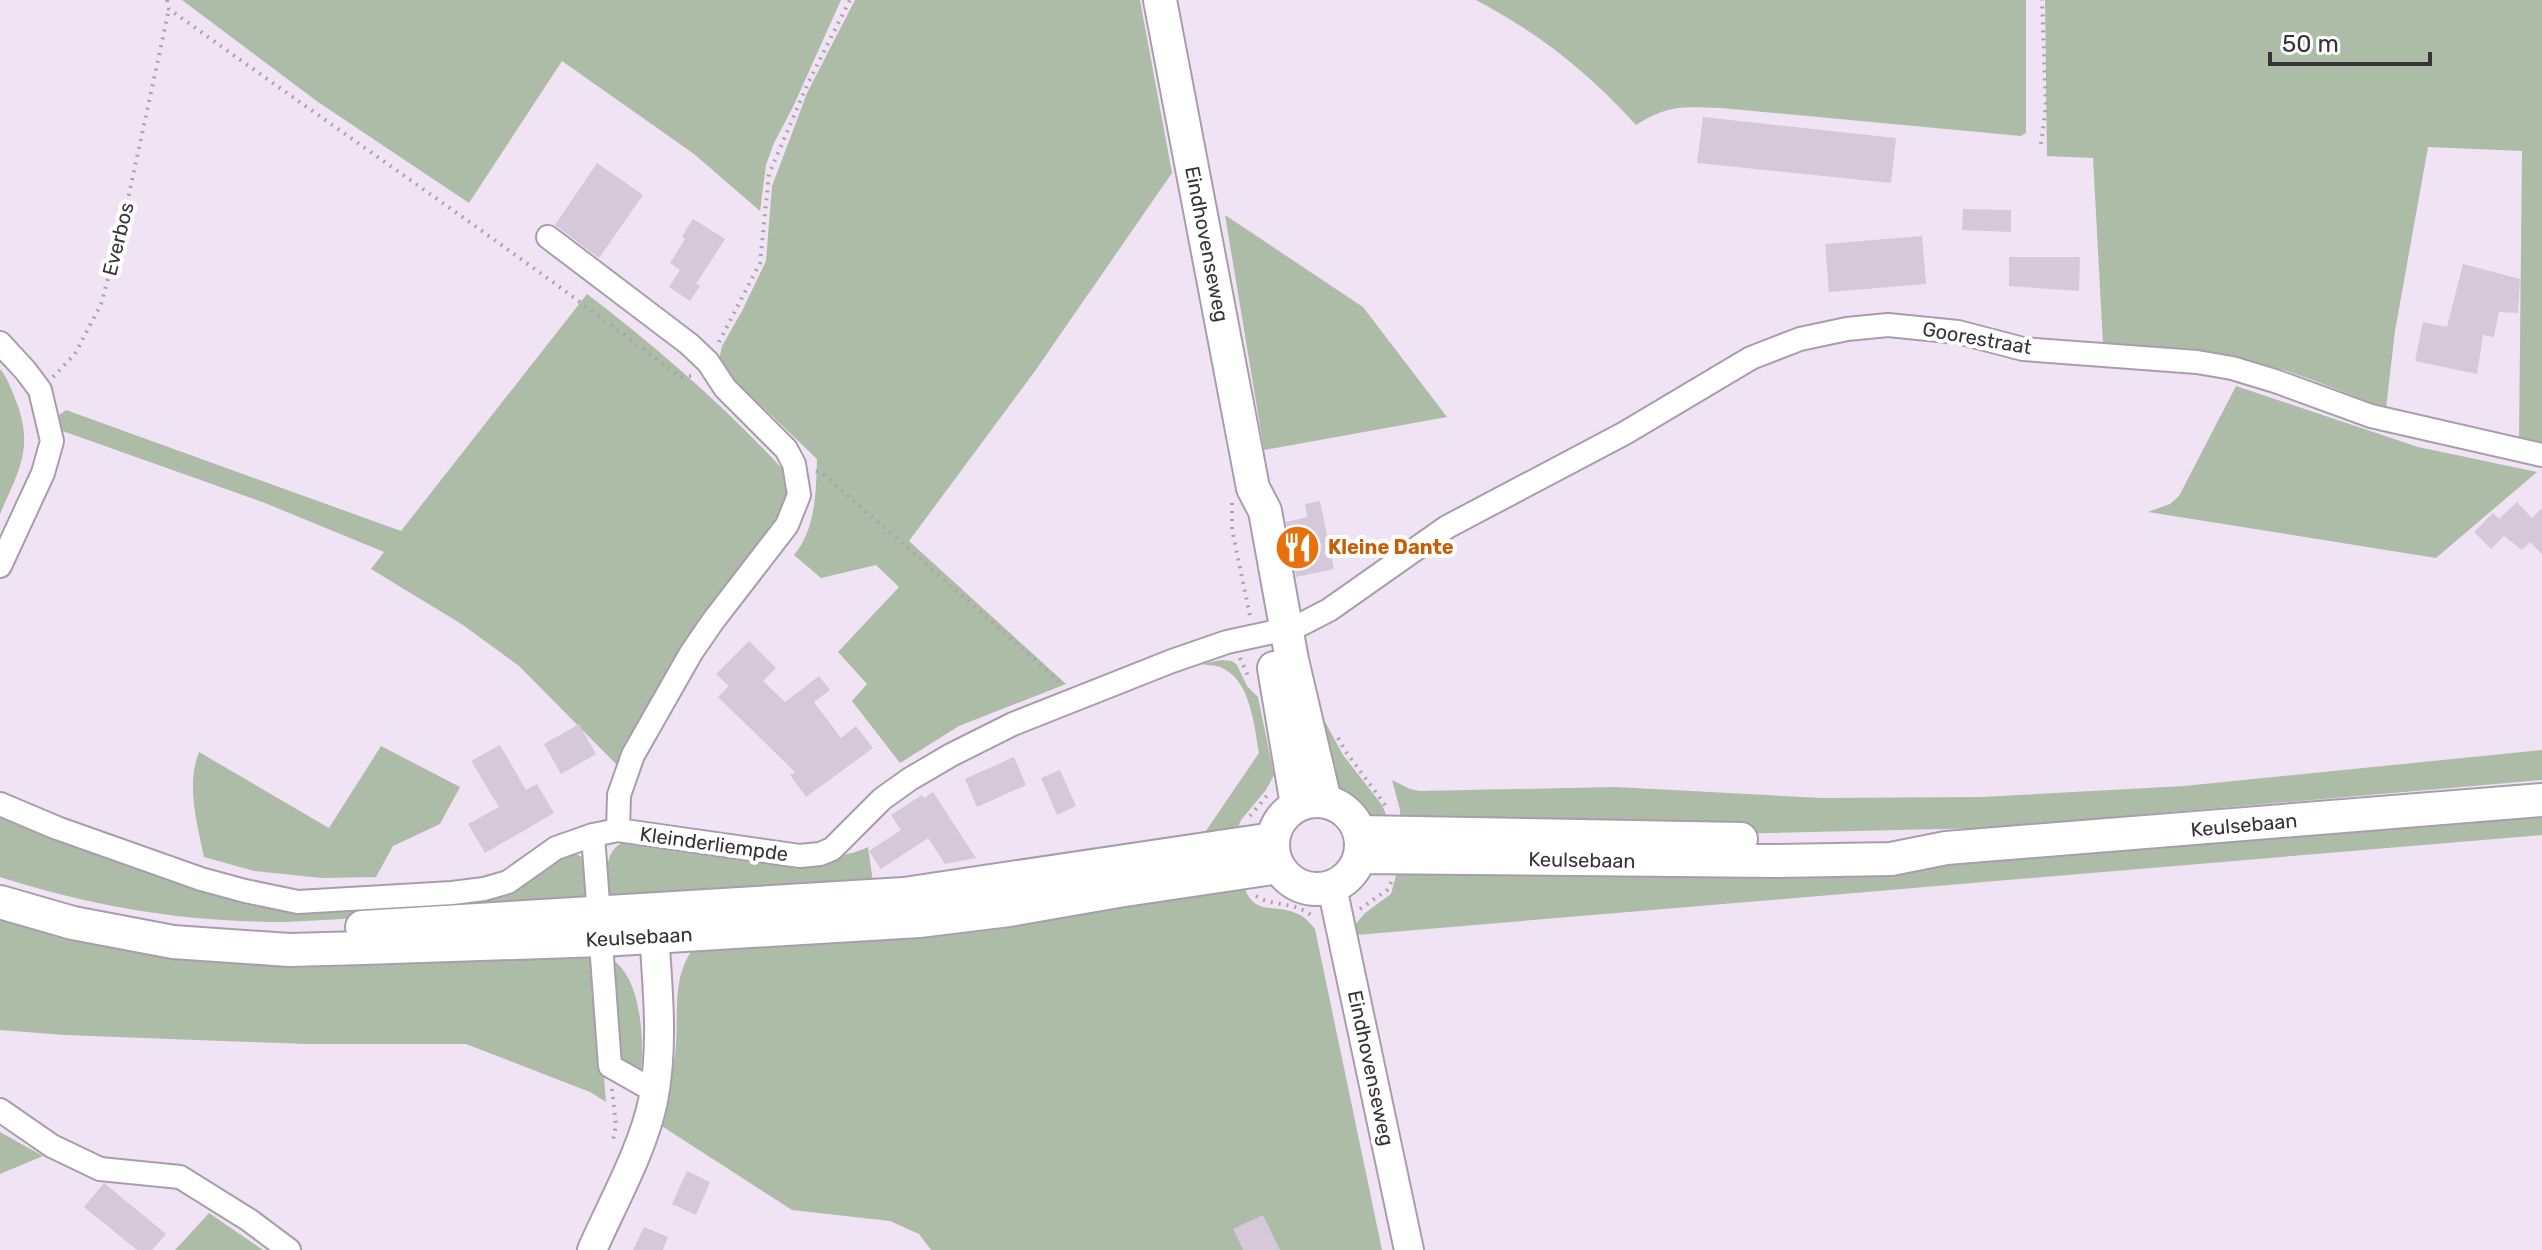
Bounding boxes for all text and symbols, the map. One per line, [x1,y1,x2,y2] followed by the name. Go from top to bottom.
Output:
[2270,16,2430,66] scale bar
[2282,30,2339,58] text: 50 m
[1180,164,1234,324] street label: Eindhovenseweg
[97,200,139,278] street label: Everbos
[1921,317,2034,359] street label: Goorestraat
[1273,523,1321,571] restaurant icon: Kleine Dante
[1328,535,1454,559] place label: Kleine Dante
[2190,808,2298,842] street label: Keulsebaan
[638,822,790,866] street label: Kleinderliempde
[1528,847,1636,873] street label: Keulsebaan
[585,922,693,952] street label: Keulsebaan
[1343,988,1399,1148] street label: Eindhovenseweg

